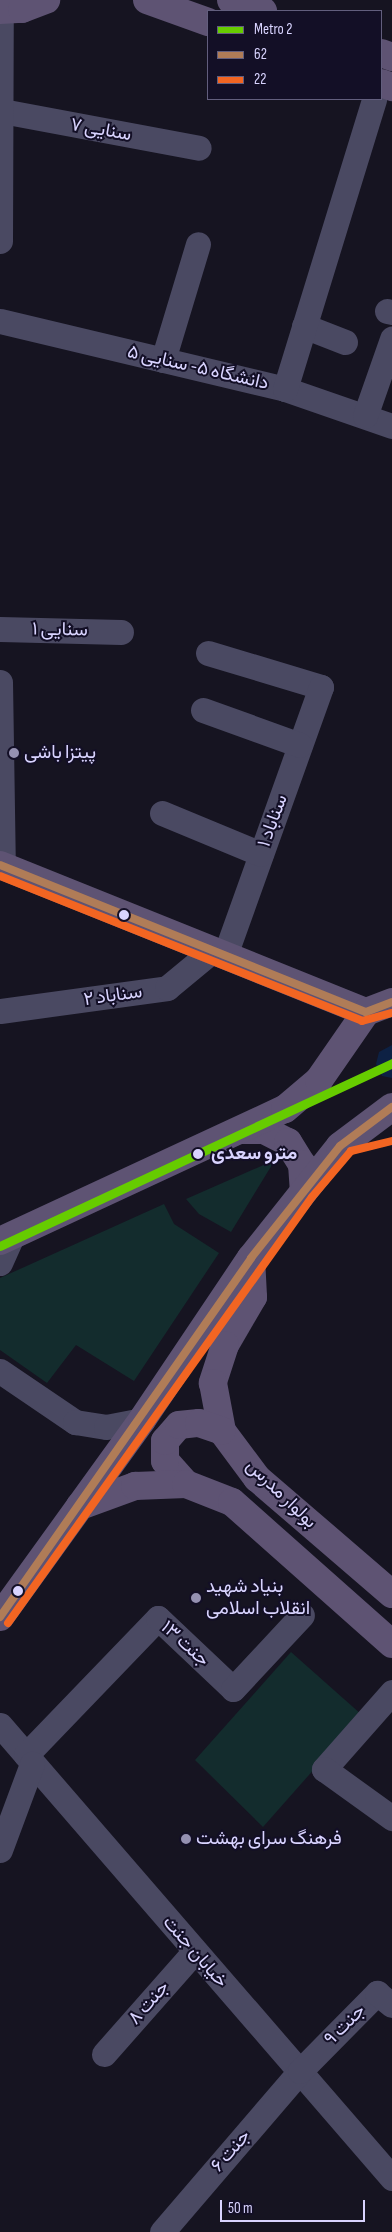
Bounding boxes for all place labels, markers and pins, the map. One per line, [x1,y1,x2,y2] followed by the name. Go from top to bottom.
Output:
[24,742,96,764] place label: پیتزا باشی
[8,747,20,759] marker: پیتزا باشی
[119,910,129,920] unlabelled marker
[211,1143,297,1165] place label: مترو سعدی
[189,1145,207,1163] marker: مترو سعدی
[206,1576,310,1620] place label: بنیاد شهید انقلاب اسلامی
[13,1586,23,1596] unlabelled marker
[190,1592,202,1604] marker: بنیاد شهید انقلاب اسلامی
[196,1828,342,1850] place label: فرهنگ سرای بهشت
[180,1833,192,1845] marker: فرهنگ سرای بهشت

